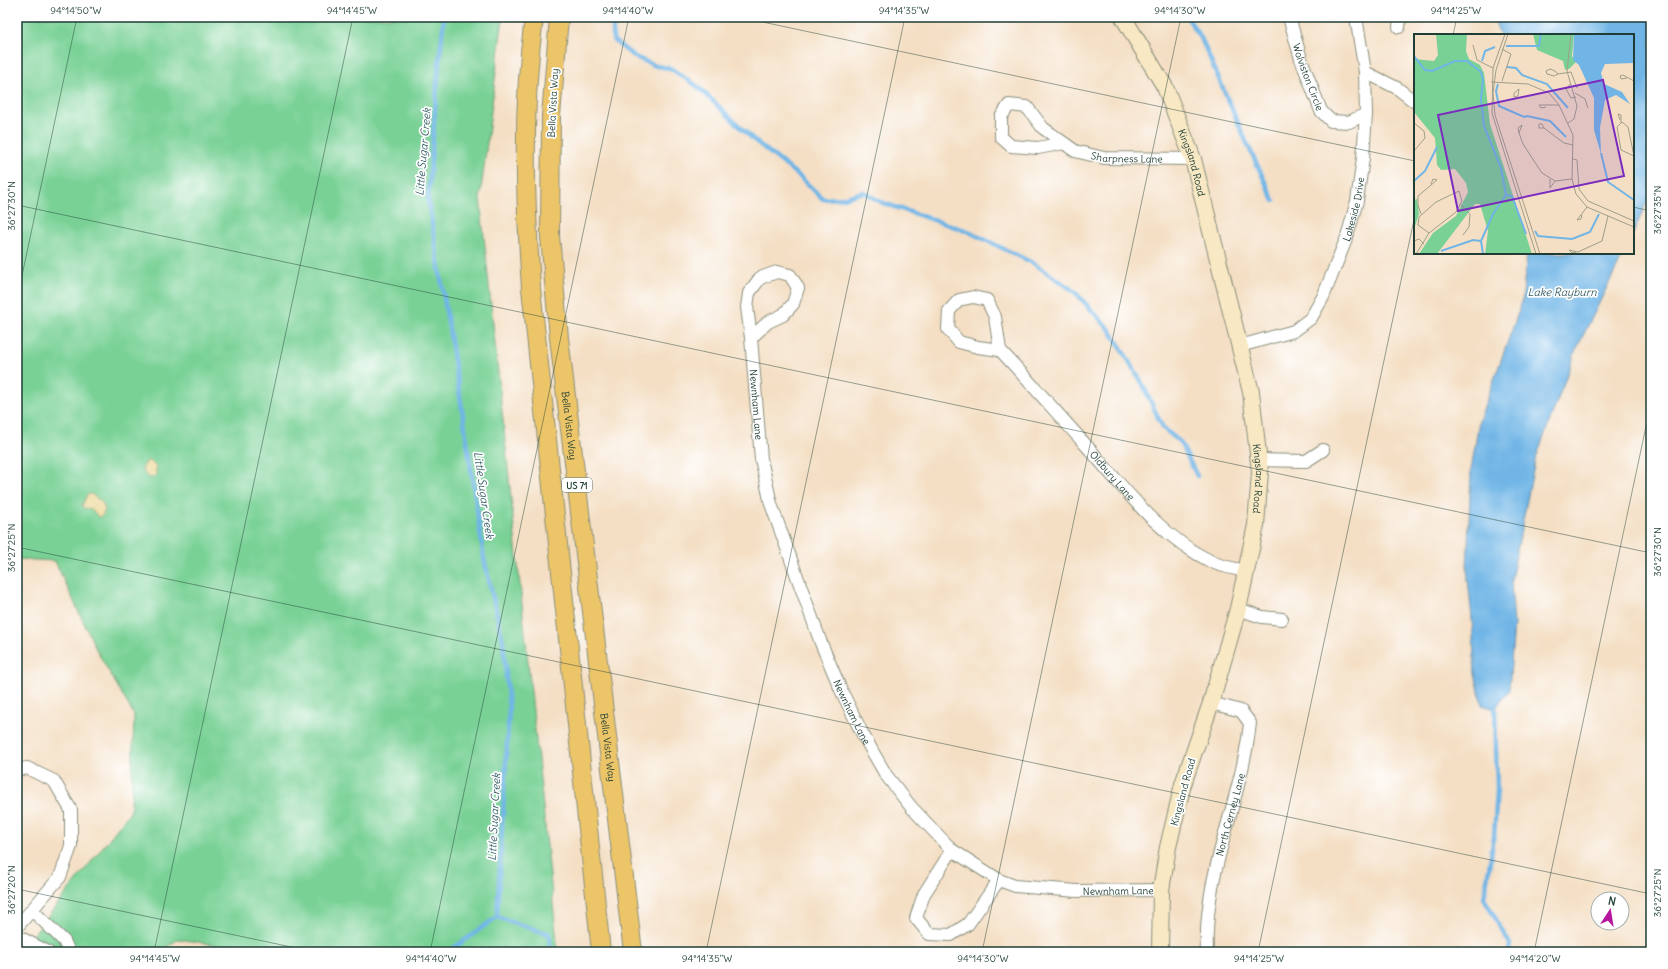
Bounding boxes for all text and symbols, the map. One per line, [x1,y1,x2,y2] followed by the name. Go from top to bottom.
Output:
[50,4,102,17] text: 94°14'50"W
[327,4,377,17] text: 94°14'45"W
[602,4,654,17] text: 94°14'40"W
[879,4,929,17] text: 94°14'35"W
[1154,4,1206,17] text: 94°14'30"W
[1431,4,1481,17] text: 94°14'25"W
[1414,34,1634,254] inset map
[1290,42,1327,113] street label: Wolviston Circle
[545,68,561,138] street label: Bella Vista Way
[412,106,434,196] water label: Little Sugar Creek
[1175,127,1209,198] street label: Kingsland Road
[1090,149,1163,165] street label: Sharpness Lane
[1339,176,1367,243] street label: Lakeside Drive
[5,181,18,231] text: 36°27'30"N
[1651,186,1664,234] text: 36°27'35"N
[1527,285,1597,299] water label: Lake Rayburn
[747,369,766,440] street label: Newnham Lane
[559,390,580,461] street label: Bella Vista Way
[1250,443,1267,514] street label: Kingsland Road
[1087,448,1138,503] street label: Oldbury Lane
[471,451,497,541] water label: Little Sugar Creek
[562,478,592,492] road number: US 71
[5,524,18,572] text: 36°27'25"N
[1651,527,1664,577] text: 36°27'30"N
[831,677,874,747] street label: Newnham Lane
[598,712,619,782] street label: Bella Vista Way
[1168,756,1198,827] street label: Kingsland Road
[485,771,503,861] water label: Little Sugar Creek
[1213,772,1247,857] street label: North Cerney Lane
[5,865,18,915] text: 36°27'20"N
[1651,869,1664,917] text: 36°27'25"N
[1083,884,1154,897] street label: Newnham Lane
[1590,891,1630,931] north arrow
[1607,894,1617,909] text: N
[130,952,180,965] text: 94°14'45"W
[405,952,457,965] text: 94°14'40"W
[682,952,732,965] text: 94°14'35"W
[957,952,1009,965] text: 94°14'30"W
[1234,952,1284,965] text: 94°14'25"W
[1509,952,1561,965] text: 94°14'20"W

